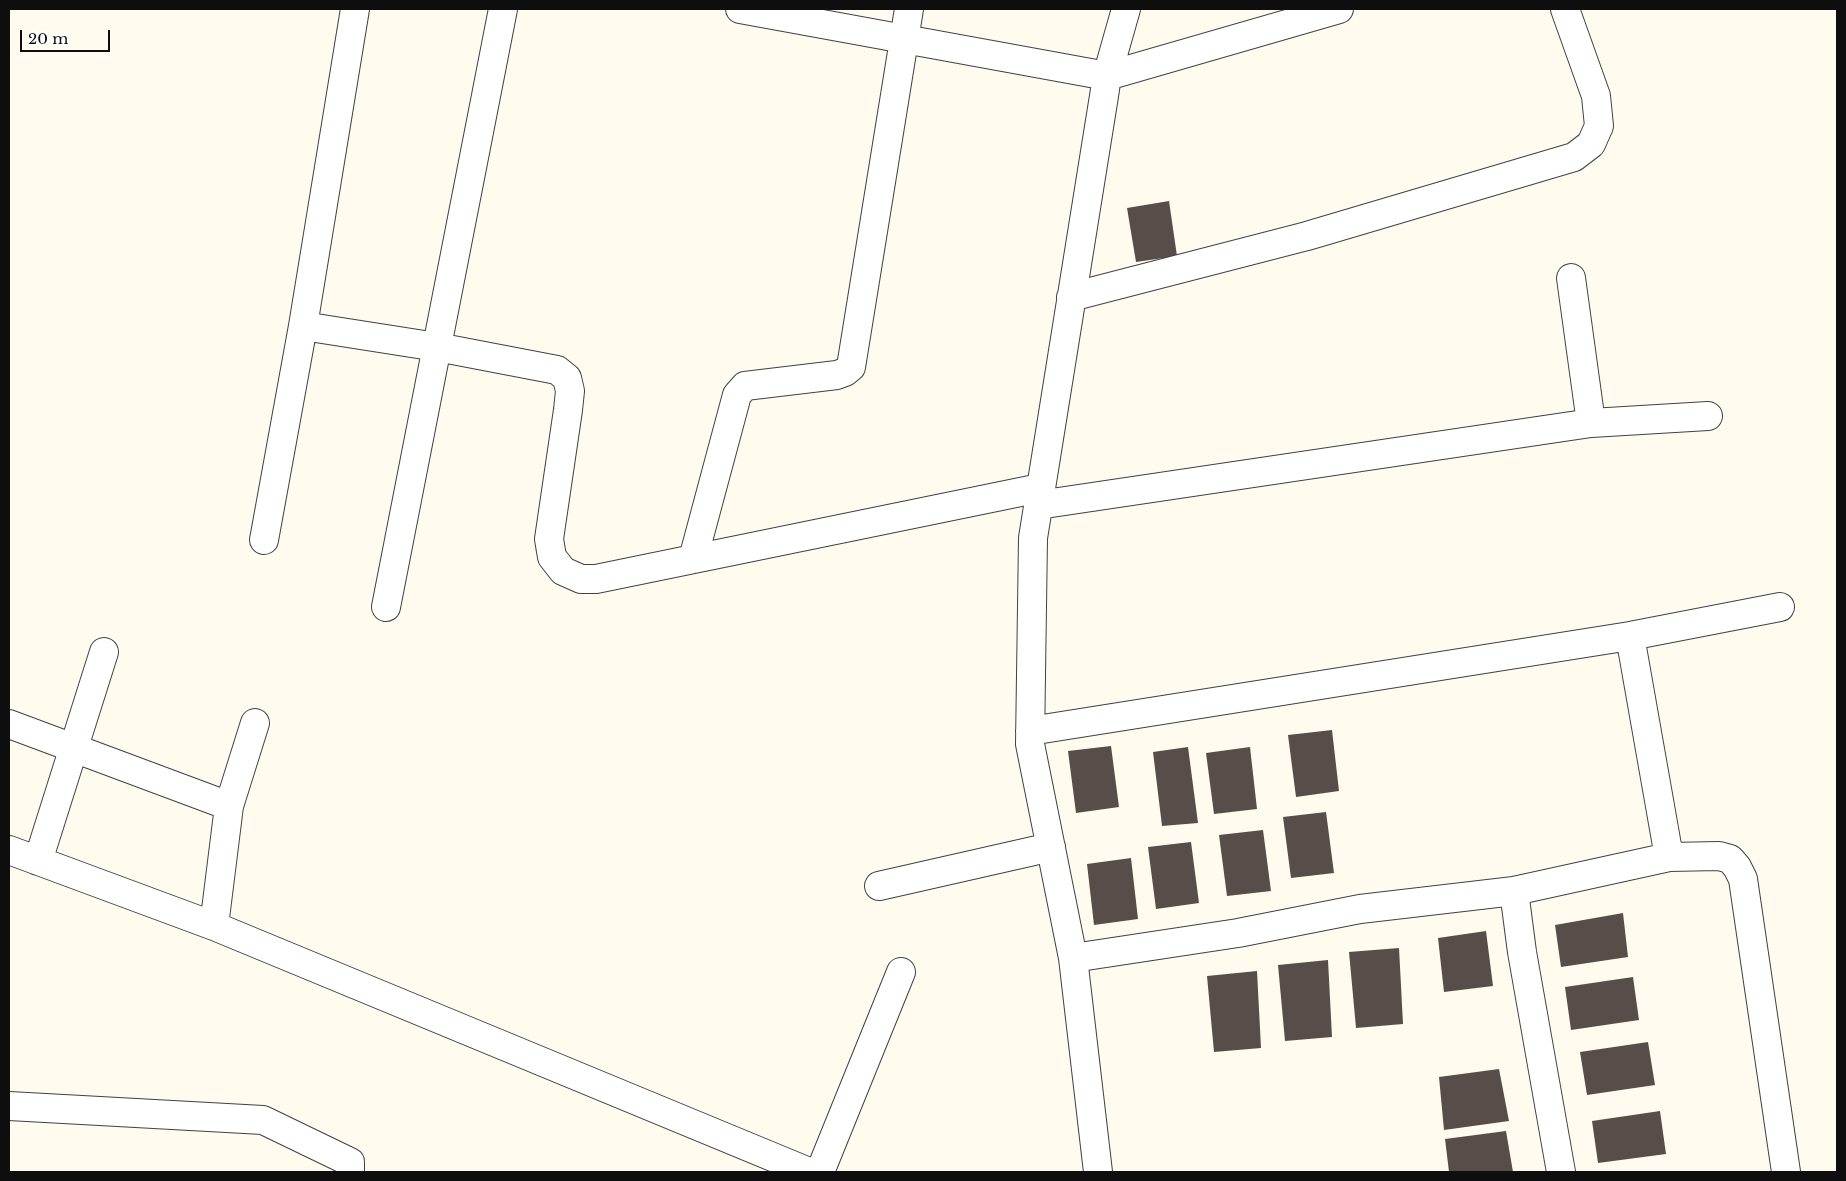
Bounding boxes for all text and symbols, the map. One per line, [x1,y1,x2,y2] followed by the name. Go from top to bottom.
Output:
[22,20,112,52] scale bar
[28,29,68,48] text: 20 m

